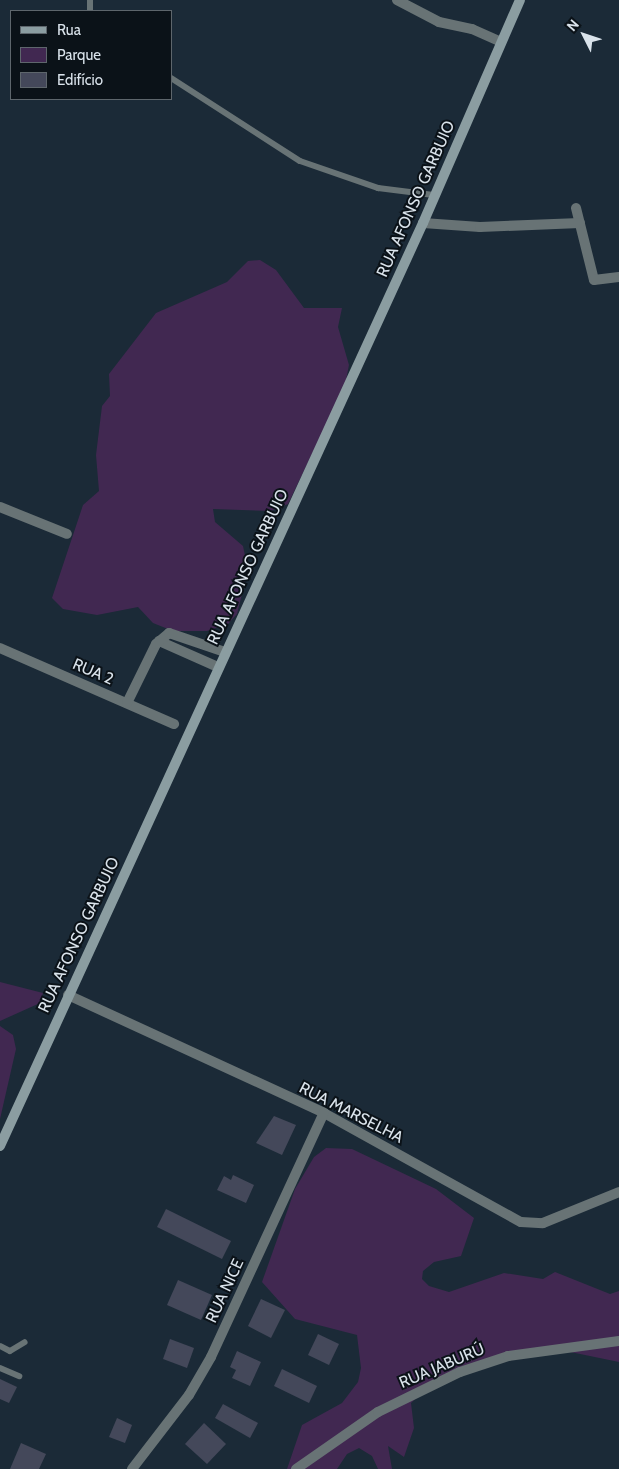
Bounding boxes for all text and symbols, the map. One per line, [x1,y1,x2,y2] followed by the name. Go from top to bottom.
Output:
[10,10,172,100] legend
[559,10,609,60] north arrow
[563,16,583,35] text: N
[57,21,81,39] text: Rua
[57,46,101,64] text: Parque
[57,71,103,89] text: Edifício
[373,118,459,280] street label: RUA AFONSO GARBUIO
[204,486,292,648] street label: RUA AFONSO GARBUIO
[70,655,116,689] street label: RUA 2
[35,854,123,1016] street label: RUA AFONSO GARBUIO
[296,1078,406,1148] street label: RUA MARSELHA
[202,1256,248,1326] street label: RUA NICE
[396,1339,488,1393] street label: RUA JABURÚ

